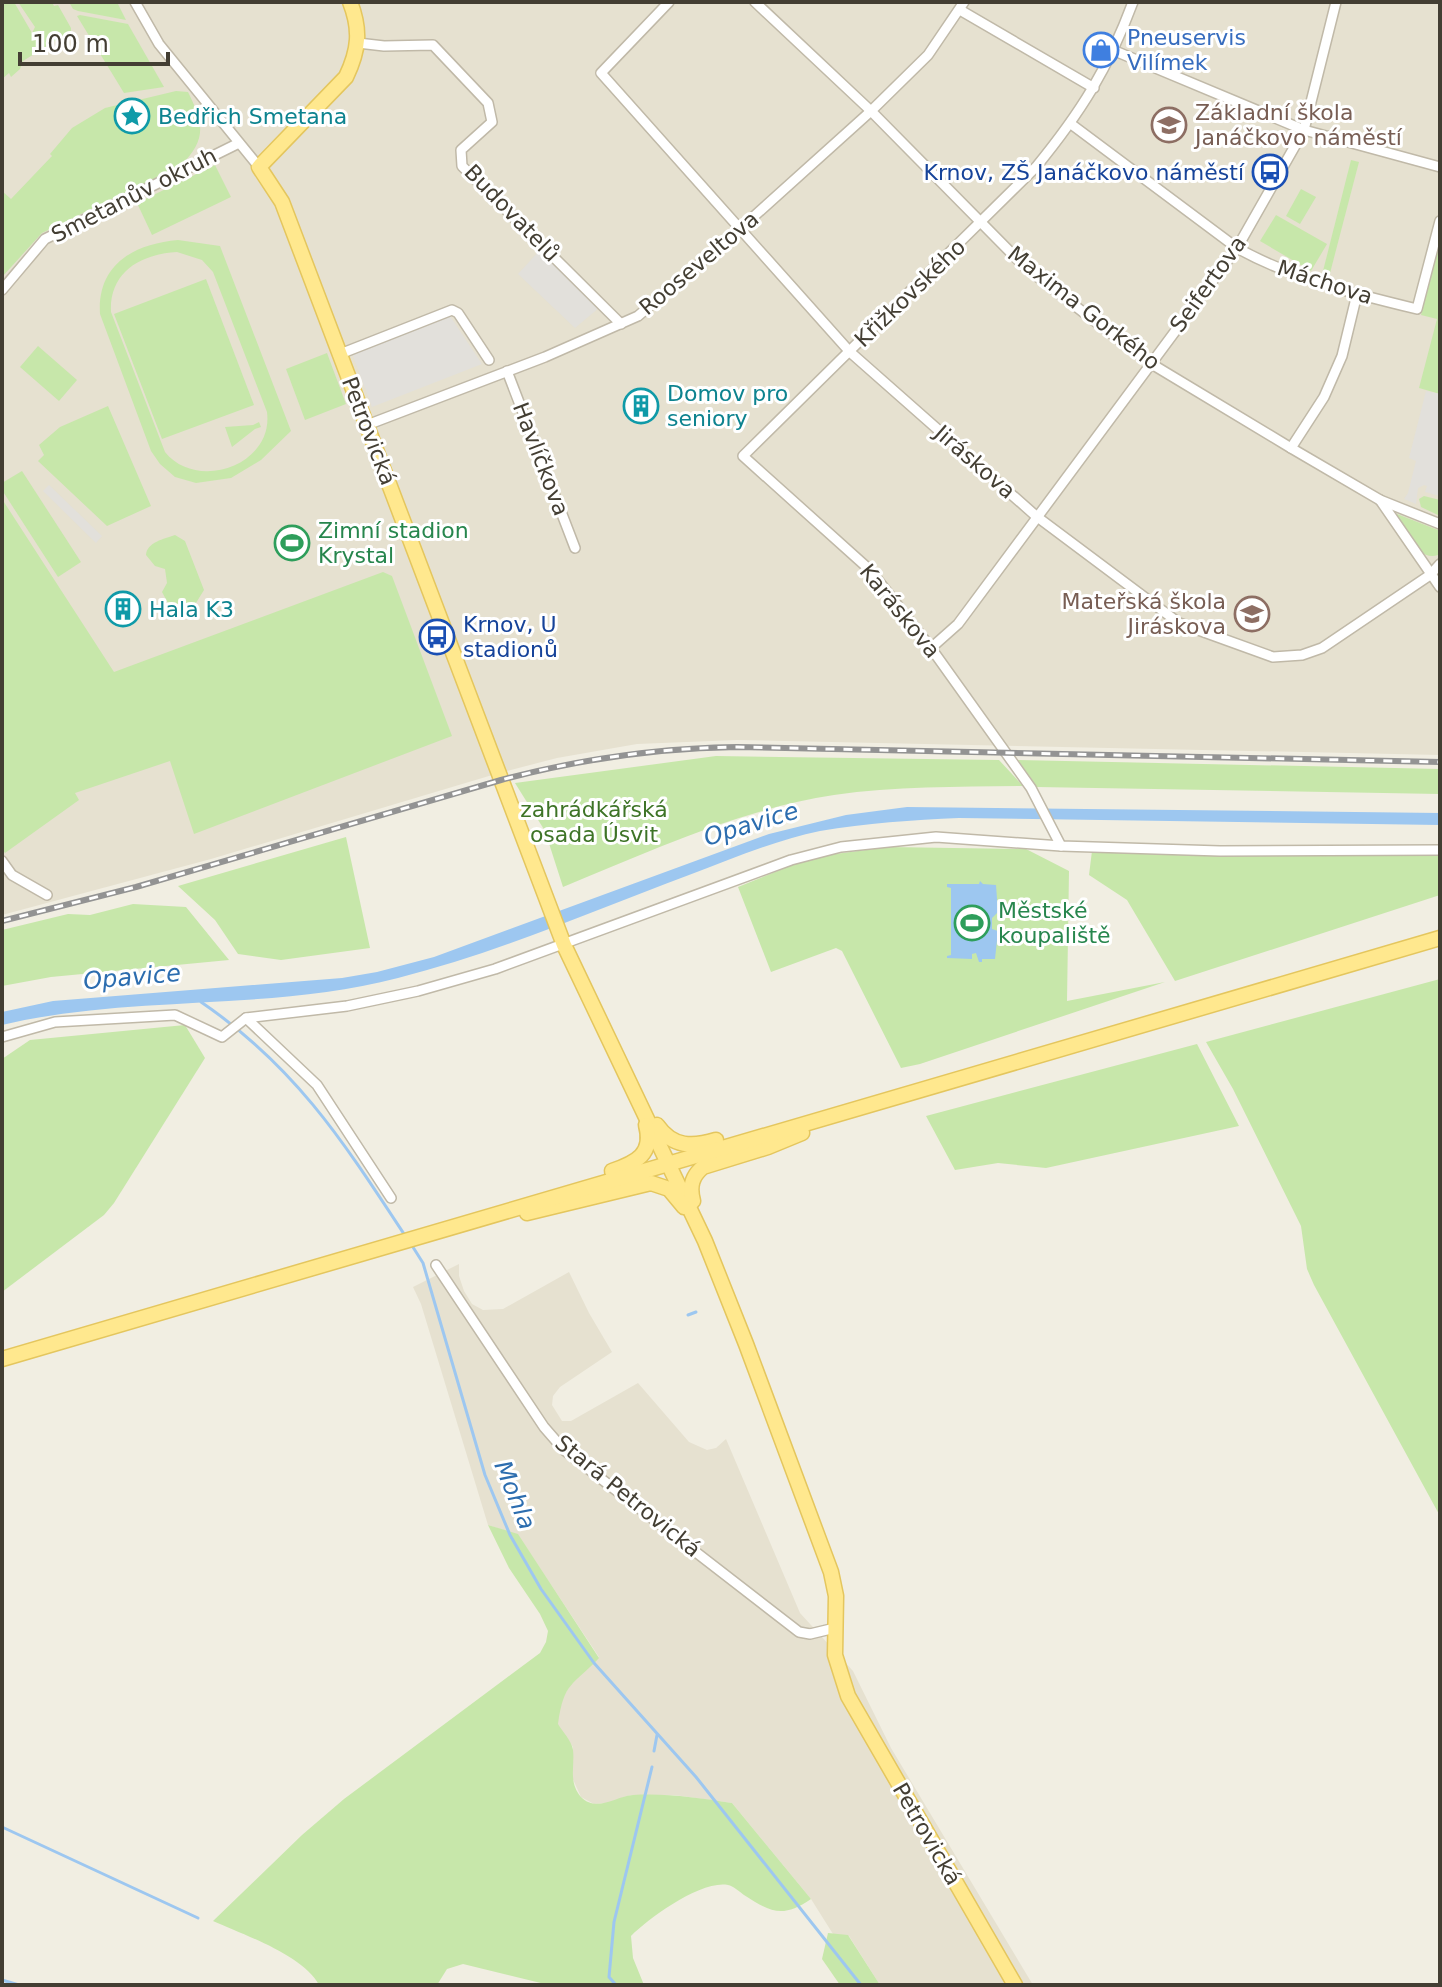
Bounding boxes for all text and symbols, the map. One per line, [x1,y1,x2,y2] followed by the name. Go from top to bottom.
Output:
[20,16,168,66] scale bar
[1127,25,1246,75] place label: Pneuservis Vilímek
[32,30,109,58] text: 100 m
[1082,31,1120,69] shop icon: Pneuservis Vilímek
[113,97,151,135] place icon: Bedřich Smetana
[1193,100,1403,150] place label: Základní škola Janáčkovo náměstí
[158,104,347,129] place label: Bedřich Smetana
[1150,106,1188,144] school or university icon: Základní škola Janáčkovo náměstí
[47,143,221,247] street label: Smetanův okruh
[1251,153,1289,191] bus stop icon: Krnov, ZŠ Janáčkovo náměstí
[460,159,564,267] street label: Budovatelů
[924,160,1245,185] place label: Krnov, ZŠ Janáčkovo náměstí
[634,206,764,320] street label: Rooseveltova
[1165,231,1251,337] street label: Seifertova
[850,234,970,352] street label: Křižkovského
[1003,241,1165,375] street label: Maxima Gorkého
[1274,255,1376,309] street label: Máchova
[337,373,401,489] street label: Petrovická
[667,381,788,431] place label: Domov pro seniory
[622,387,660,425] building icon: Domov pro seniory
[508,399,574,519] street label: Havlíčkova
[928,419,1020,504] street label: Jiráskova
[318,518,469,568] place label: Zimní stadion Krystal
[273,524,311,562] sports icon: Zimní stadion Krystal
[855,559,945,663] street label: Karáskova
[1062,589,1226,639] place label: Mateřská škola Jiráskova
[104,590,142,628] building icon: Hala K3
[1233,595,1271,633] school or university icon: Mateřská škola Jiráskova
[149,597,234,622] place label: Hala K3
[463,612,558,662] place label: Krnov, U stadionů
[418,618,456,656] bus stop icon: Krnov, U stadionů
[700,796,802,852] water label: Opavice
[520,797,668,847] park label: zahrádkářská osada Úsvit
[998,898,1111,948] place label: Městské koupaliště
[953,904,991,942] sports icon: Městské koupaliště
[82,959,182,995] water label: Opavice
[550,1430,706,1562] street label: Stará Petrovická
[489,1456,541,1534] water label: Mohla
[888,1779,966,1889] street label: Petrovická

